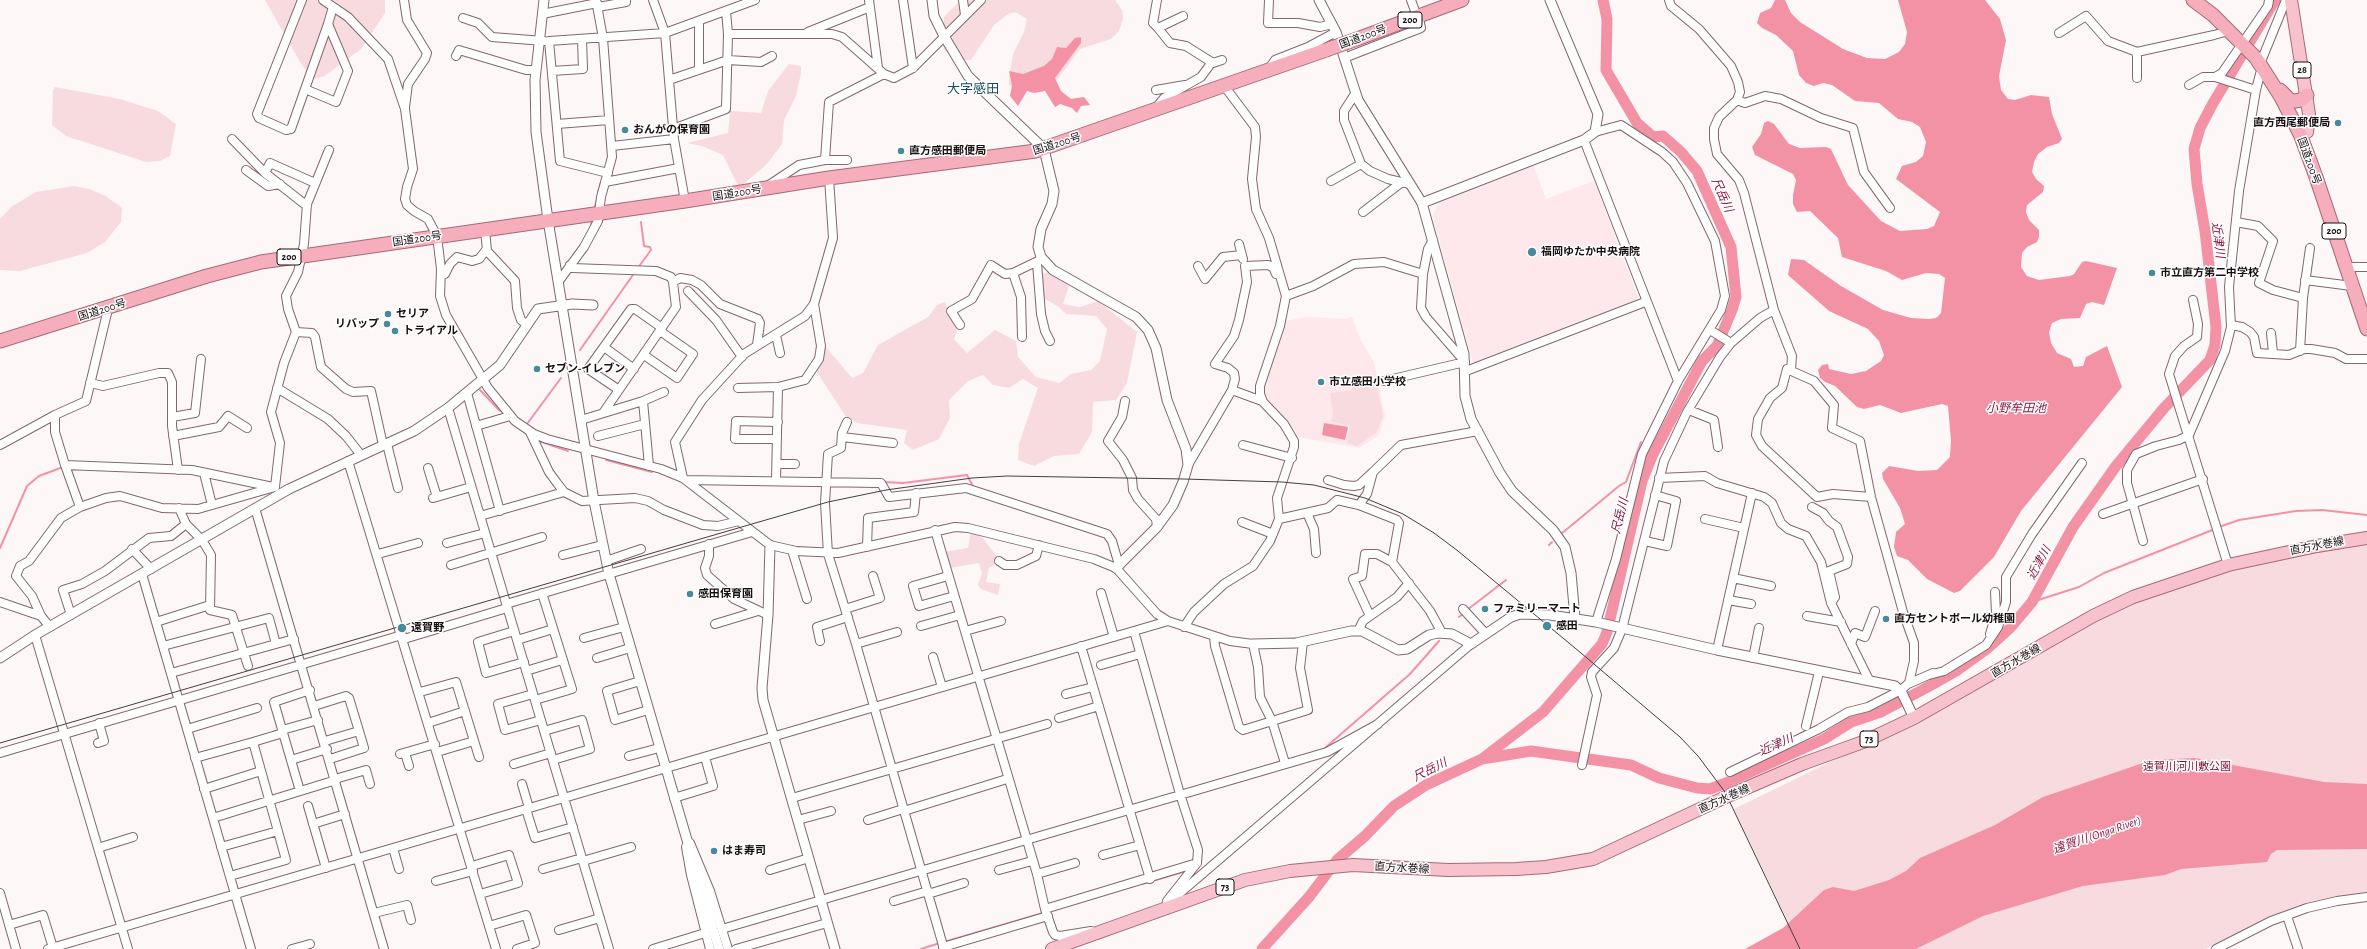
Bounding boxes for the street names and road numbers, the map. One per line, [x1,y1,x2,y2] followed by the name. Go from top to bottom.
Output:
[1398,12,1422,28] road number: 200
[1337,22,1389,52] street label: 国道200号
[2293,62,2311,78] road number: 28
[1031,130,1083,158] street label: 国道200号
[2294,135,2324,187] street label: 国道200号
[711,183,763,203] street label: 国道200号
[2322,223,2346,239] road number: 200
[392,229,442,249] street label: 国道200号
[277,249,301,265] road number: 200
[76,296,128,324] street label: 国道200号
[2289,534,2345,558] street label: 直方水巻線
[1989,642,2043,680] street label: 直方水巻線
[1860,731,1878,747] road number: 73
[1696,782,1752,816] street label: 直方水巻線
[1374,860,1430,876] street label: 直方水巻線
[1216,879,1234,895] road number: 73

